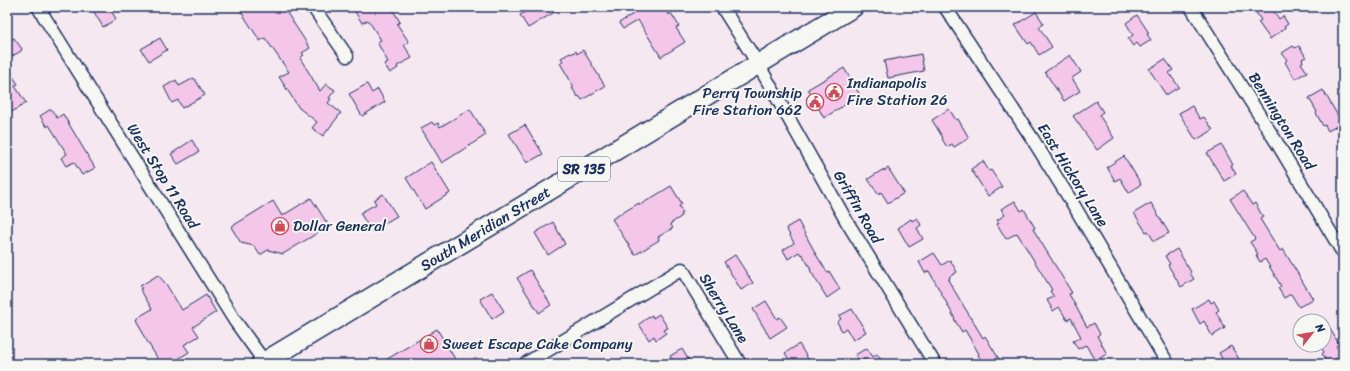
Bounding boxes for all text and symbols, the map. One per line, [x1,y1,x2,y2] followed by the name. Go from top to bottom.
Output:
[1241,67,1323,176] street label: Bennington Road
[846,70,948,113] place label: Indianapolis Fire Station 26
[693,80,802,123] place label: Perry Township Fire Station 662
[824,82,844,102] public building icon: Indianapolis Fire Station 26
[805,92,825,112] public building icon: Perry Township Fire Station 662
[120,118,207,235] street label: West Stop 11 Road
[1030,118,1116,233] street label: East Hickory Lane
[558,157,610,181] road number: SR 135
[826,165,890,250] street label: Griffin Road
[415,179,556,278] street label: South Meridian Street
[293,213,387,239] place label: Dollar General
[270,216,290,236] shop icon: Dollar General
[692,268,756,348] street label: Sherry Lane
[1292,313,1332,353] north arrow
[1310,319,1330,337] text: N
[442,331,633,357] place label: Sweet Escape Cake Company
[419,334,439,354] shop icon: Sweet Escape Cake Company

